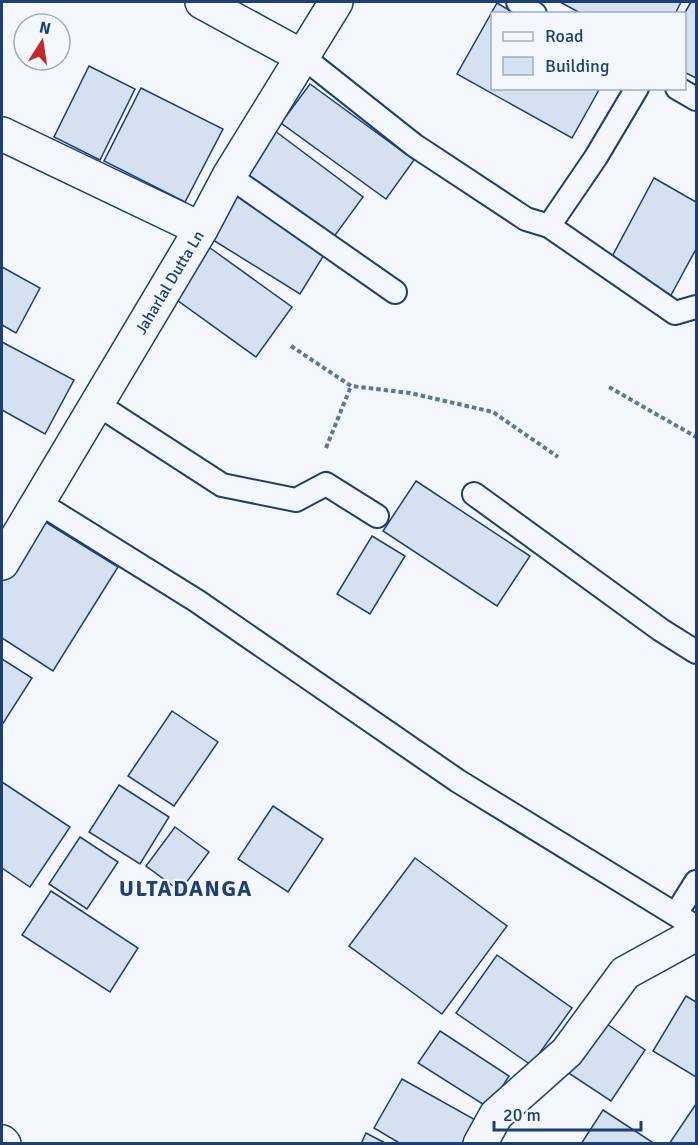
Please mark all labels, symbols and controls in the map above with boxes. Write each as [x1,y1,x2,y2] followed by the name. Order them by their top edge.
[12,12,72,72] north arrow
[491,12,686,90] legend
[37,17,52,39] text: N
[545,25,584,47] text: Road
[545,55,609,77] text: Building
[131,227,209,338] street label: Jaharlal Dutta Ln
[119,875,253,902] district label: ULTADANGA
[494,1094,641,1132] scale bar
[503,1104,541,1126] text: 20 m

